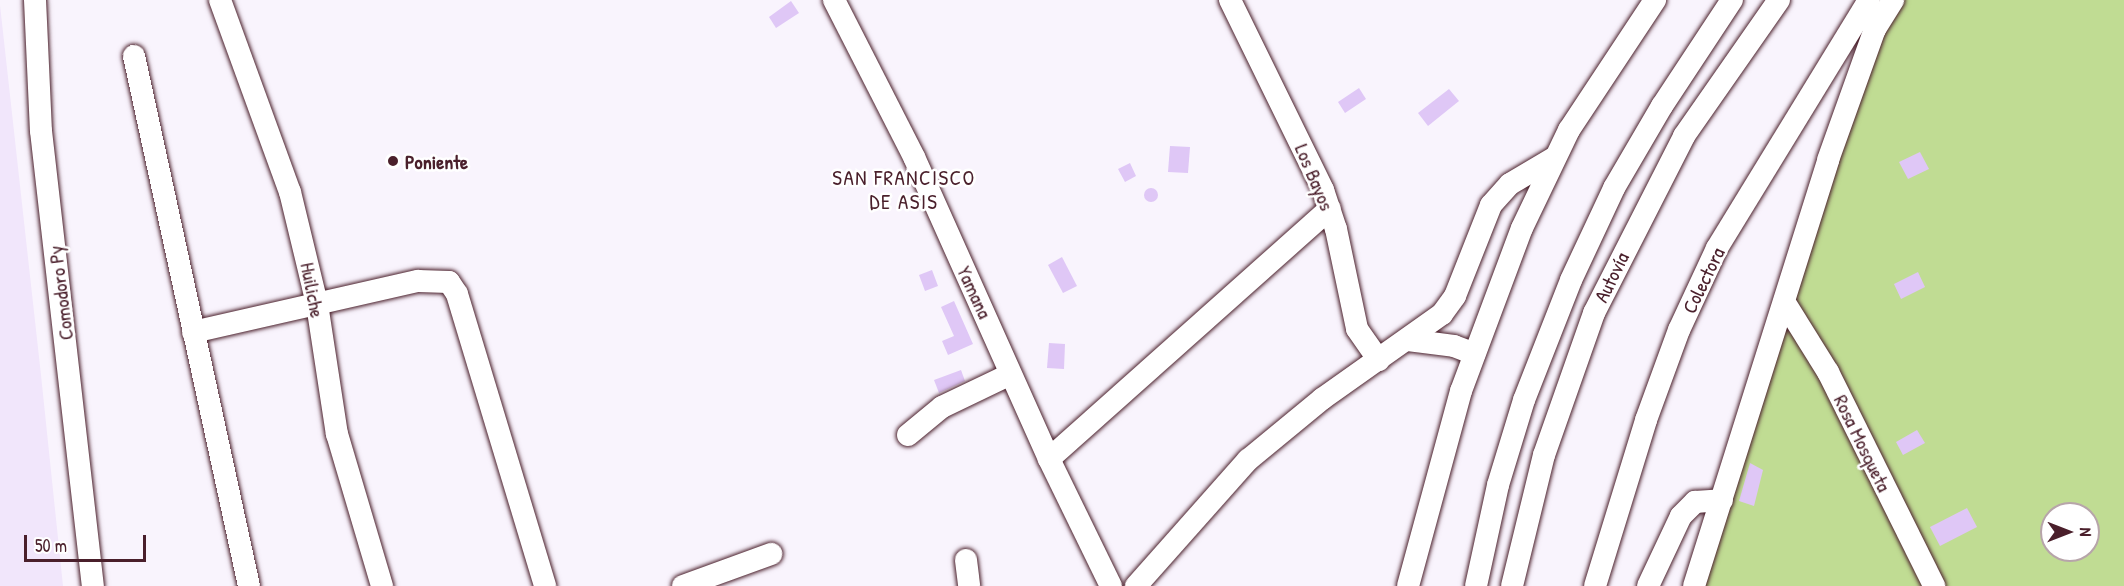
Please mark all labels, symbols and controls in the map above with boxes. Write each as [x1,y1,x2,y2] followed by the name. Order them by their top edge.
[1290,140,1340,214] street label: Los Bayos
[405,149,468,173] place label: Poniente
[386,154,400,168] marker: Poniente
[832,165,976,215] district label: SAN FRANCISCO DE ASIS
[1677,243,1729,317] street label: Colectora
[42,244,78,342] street label: Comodoro Py
[1589,248,1633,306] street label: Autovía
[296,260,330,320] street label: Huiliche
[953,262,997,322] street label: Yamana
[1829,391,1897,495] street label: Rosa Mosqueta
[2040,502,2100,562] north arrow
[27,523,148,561] scale bar
[2075,528,2097,536] text: N
[35,533,67,558] text: 50 m

